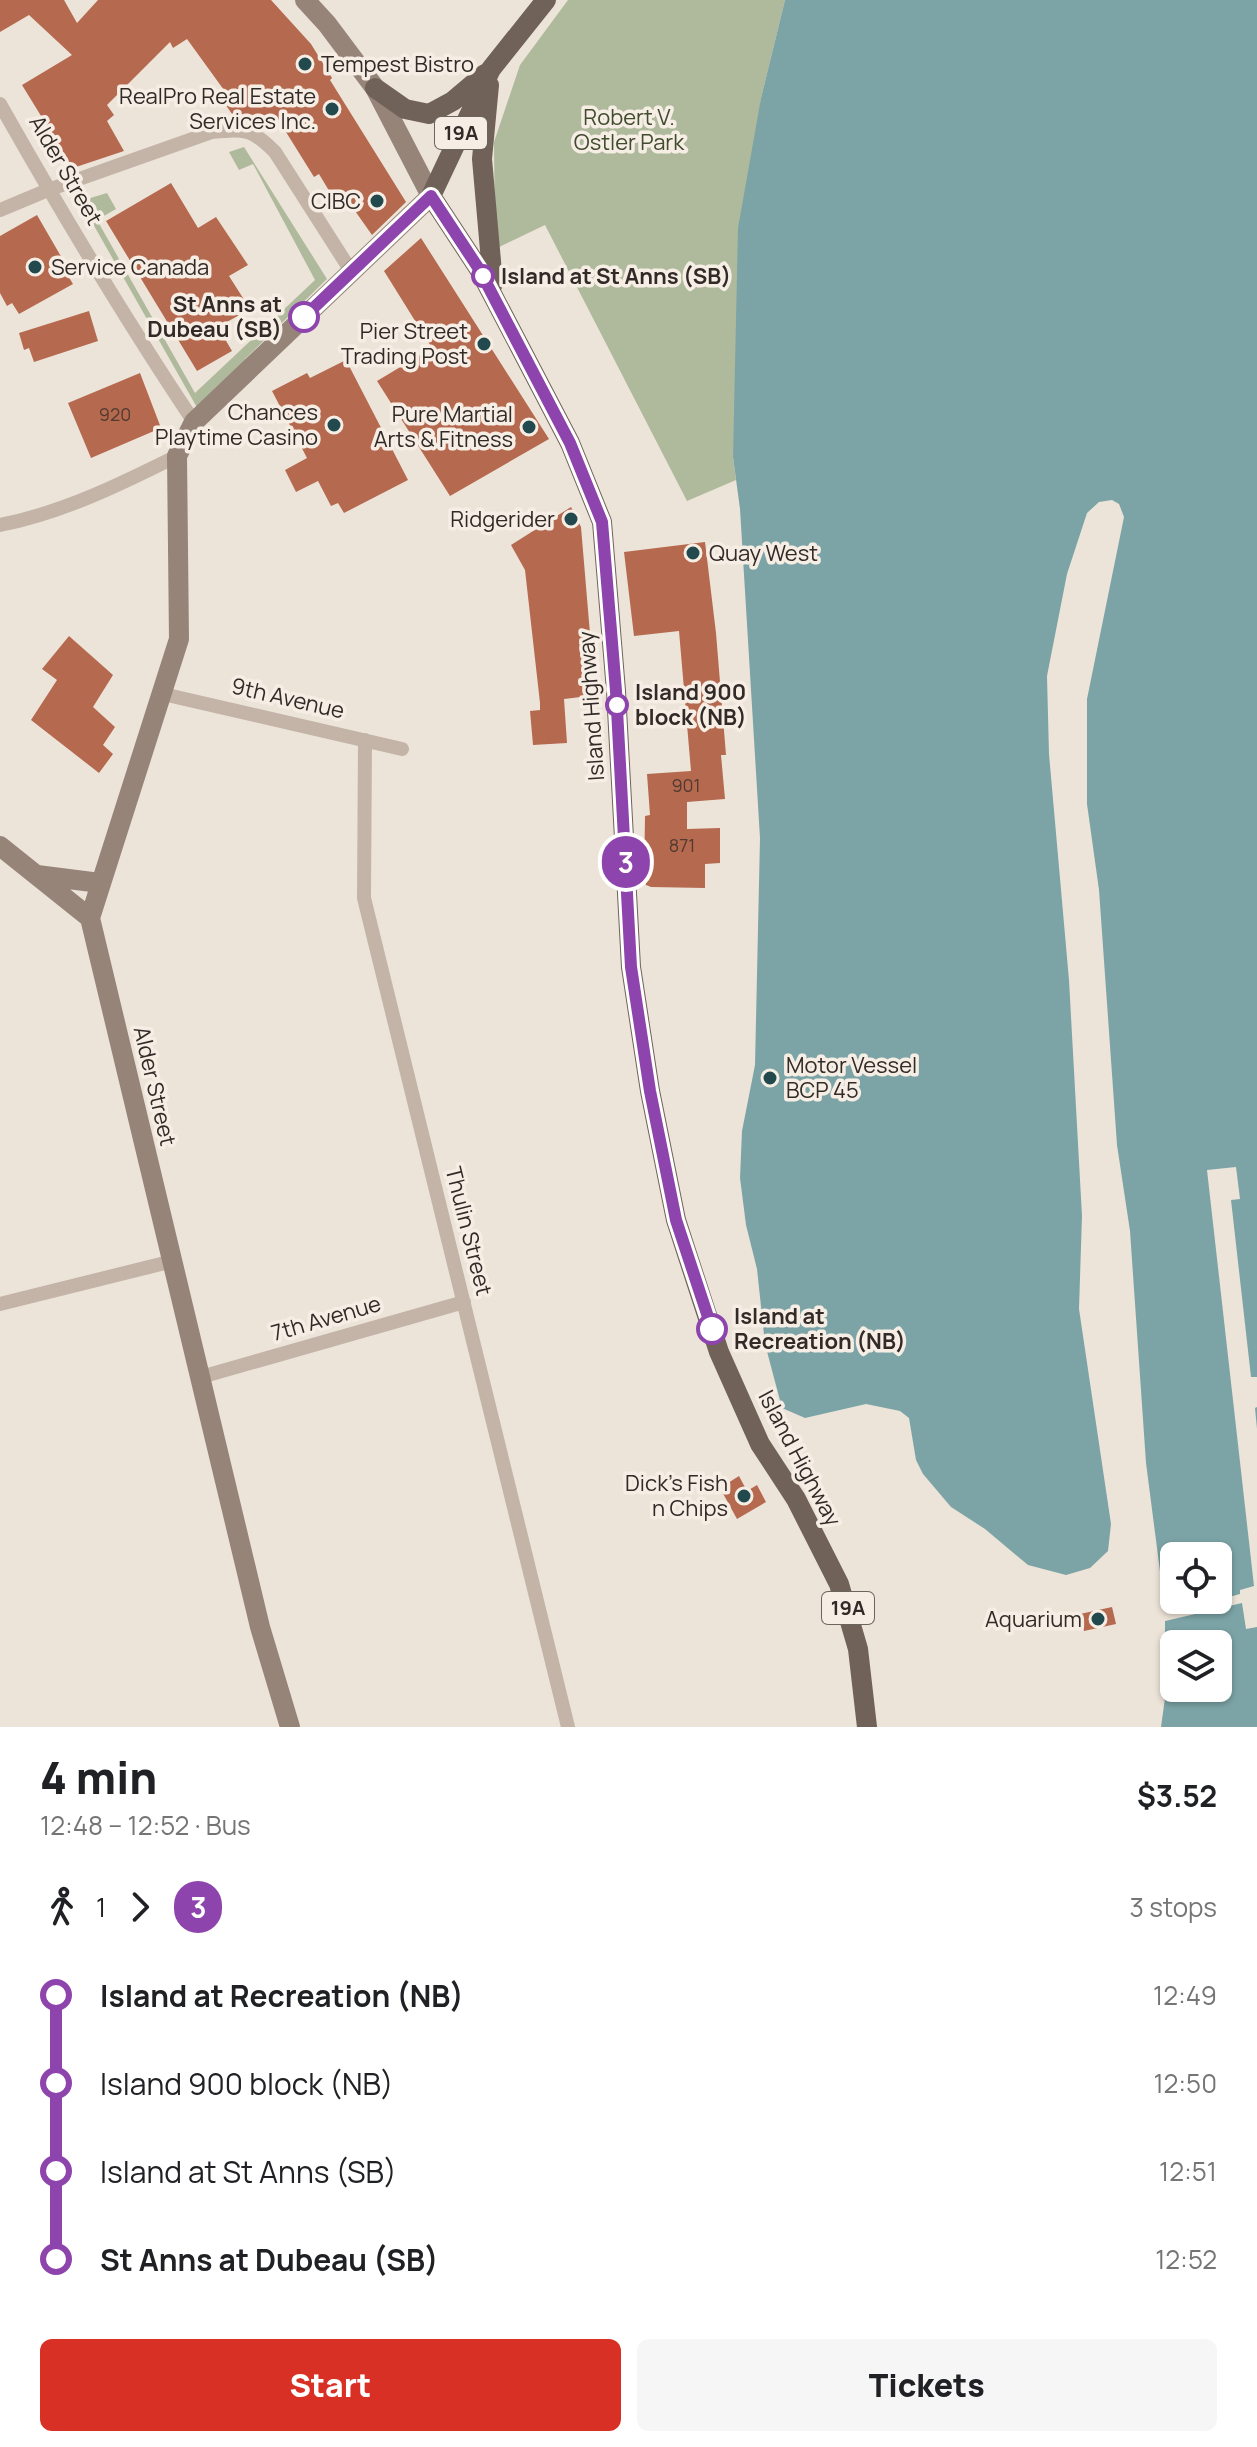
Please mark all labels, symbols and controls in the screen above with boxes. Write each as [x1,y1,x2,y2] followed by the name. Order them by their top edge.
[321,49,474,79] place label: Tempest Bistro
[296,55,314,73] marker: Tempest Bistro
[119,81,316,136] place label: RealPro Real Estate Services Inc.
[323,100,341,118] marker: RealPro Real Estate Services Inc.
[574,102,685,157] park label: Robert V. Ostler Park
[23,110,110,230] street label: Alder Street
[435,117,487,149] road number: 19A
[311,186,361,216] place label: CIBC
[368,192,386,210] marker: CIBC
[51,252,209,282] place label: Service Canada
[26,258,44,276] marker: Service Canada
[501,261,731,291] place label: Island at St Anns (SB)
[472,265,494,287] marker: Island at St Anns (SB)
[147,289,282,344] place label: St Anns at Dubeau (SB)
[289,302,319,332] marker: St Anns at Dubeau (SB)
[341,316,468,371] place label: Pier Street Trading Post
[475,335,493,353] marker: Pier Street Trading Post
[155,397,318,452] place label: Chances Playtime Casino
[374,399,513,454] place label: Pure Martial Arts & Fitness
[99,402,131,426] house number: 920
[325,416,343,434] marker: Chances Playtime Casino
[520,418,538,436] marker: Pure Martial Arts & Fitness
[450,504,555,534] place label: Ridgerider
[562,510,580,528] marker: Ridgerider
[709,538,818,568] place label: Quay West
[684,544,702,562] marker: Quay West
[571,630,611,782] street label: Island Highway
[228,670,348,726] street label: 9th Avenue
[635,677,747,732] place label: Island 900 block (NB)
[606,694,628,716] marker: Island 900 block (NB)
[671,773,701,797] house number: 901
[669,833,695,857] house number: 871
[600,836,652,888] line badge: 3
[618,843,634,881] text: 3
[127,1023,183,1149] street label: Alder Street
[786,1050,917,1105] place label: Motor Vessel BCP 45
[761,1069,779,1087] marker: Motor Vessel BCP 45
[439,1164,500,1299] street label: Thulin Street
[268,1288,384,1348] street label: 7th Avenue
[734,1301,906,1356] place label: Island at Recreation (NB)
[697,1314,727,1344] marker: Island at Recreation (NB)
[752,1385,849,1532] street label: Island Highway
[625,1468,728,1523] place label: Dick's Fish n Chips
[735,1487,753,1505] marker: Dick's Fish n Chips
[1160,1542,1232,1702] map controls
[1160,1542,1232,1614] button: locate
[822,1592,874,1624] road number: 19A
[985,1604,1082,1634] place label: Aquarium
[1089,1610,1107,1628] marker: Aquarium
[1160,1630,1232,1702] button: layers
[40,1747,157,1807] text: 4 min
[1137,1775,1217,1816] text: $3.52
[40,1807,251,1843] text: 12:48 – 12:52 · Bus
[40,1885,84,1929] icon: walk
[118,1885,162,1929] icon: forward
[190,1888,206,1926] text: 3
[96,1889,106,1925] text: 1
[1130,1889,1217,1925] text: 3 stops
[100,1975,464,2016] text: Island at Recreation (NB)
[1153,1977,1217,2013] text: 12:49
[100,2063,394,2104] text: Island 900 block (NB)
[1153,2065,1217,2101] text: 12:50
[100,2151,397,2192] text: Island at St Anns (SB)
[1159,2153,1217,2189] text: 12:51
[100,2239,438,2280] text: St Anns at Dubeau (SB)
[1155,2241,1217,2277] text: 12:52
[40,2339,621,2431] button: Start
[637,2339,1217,2431] button: Tickets

